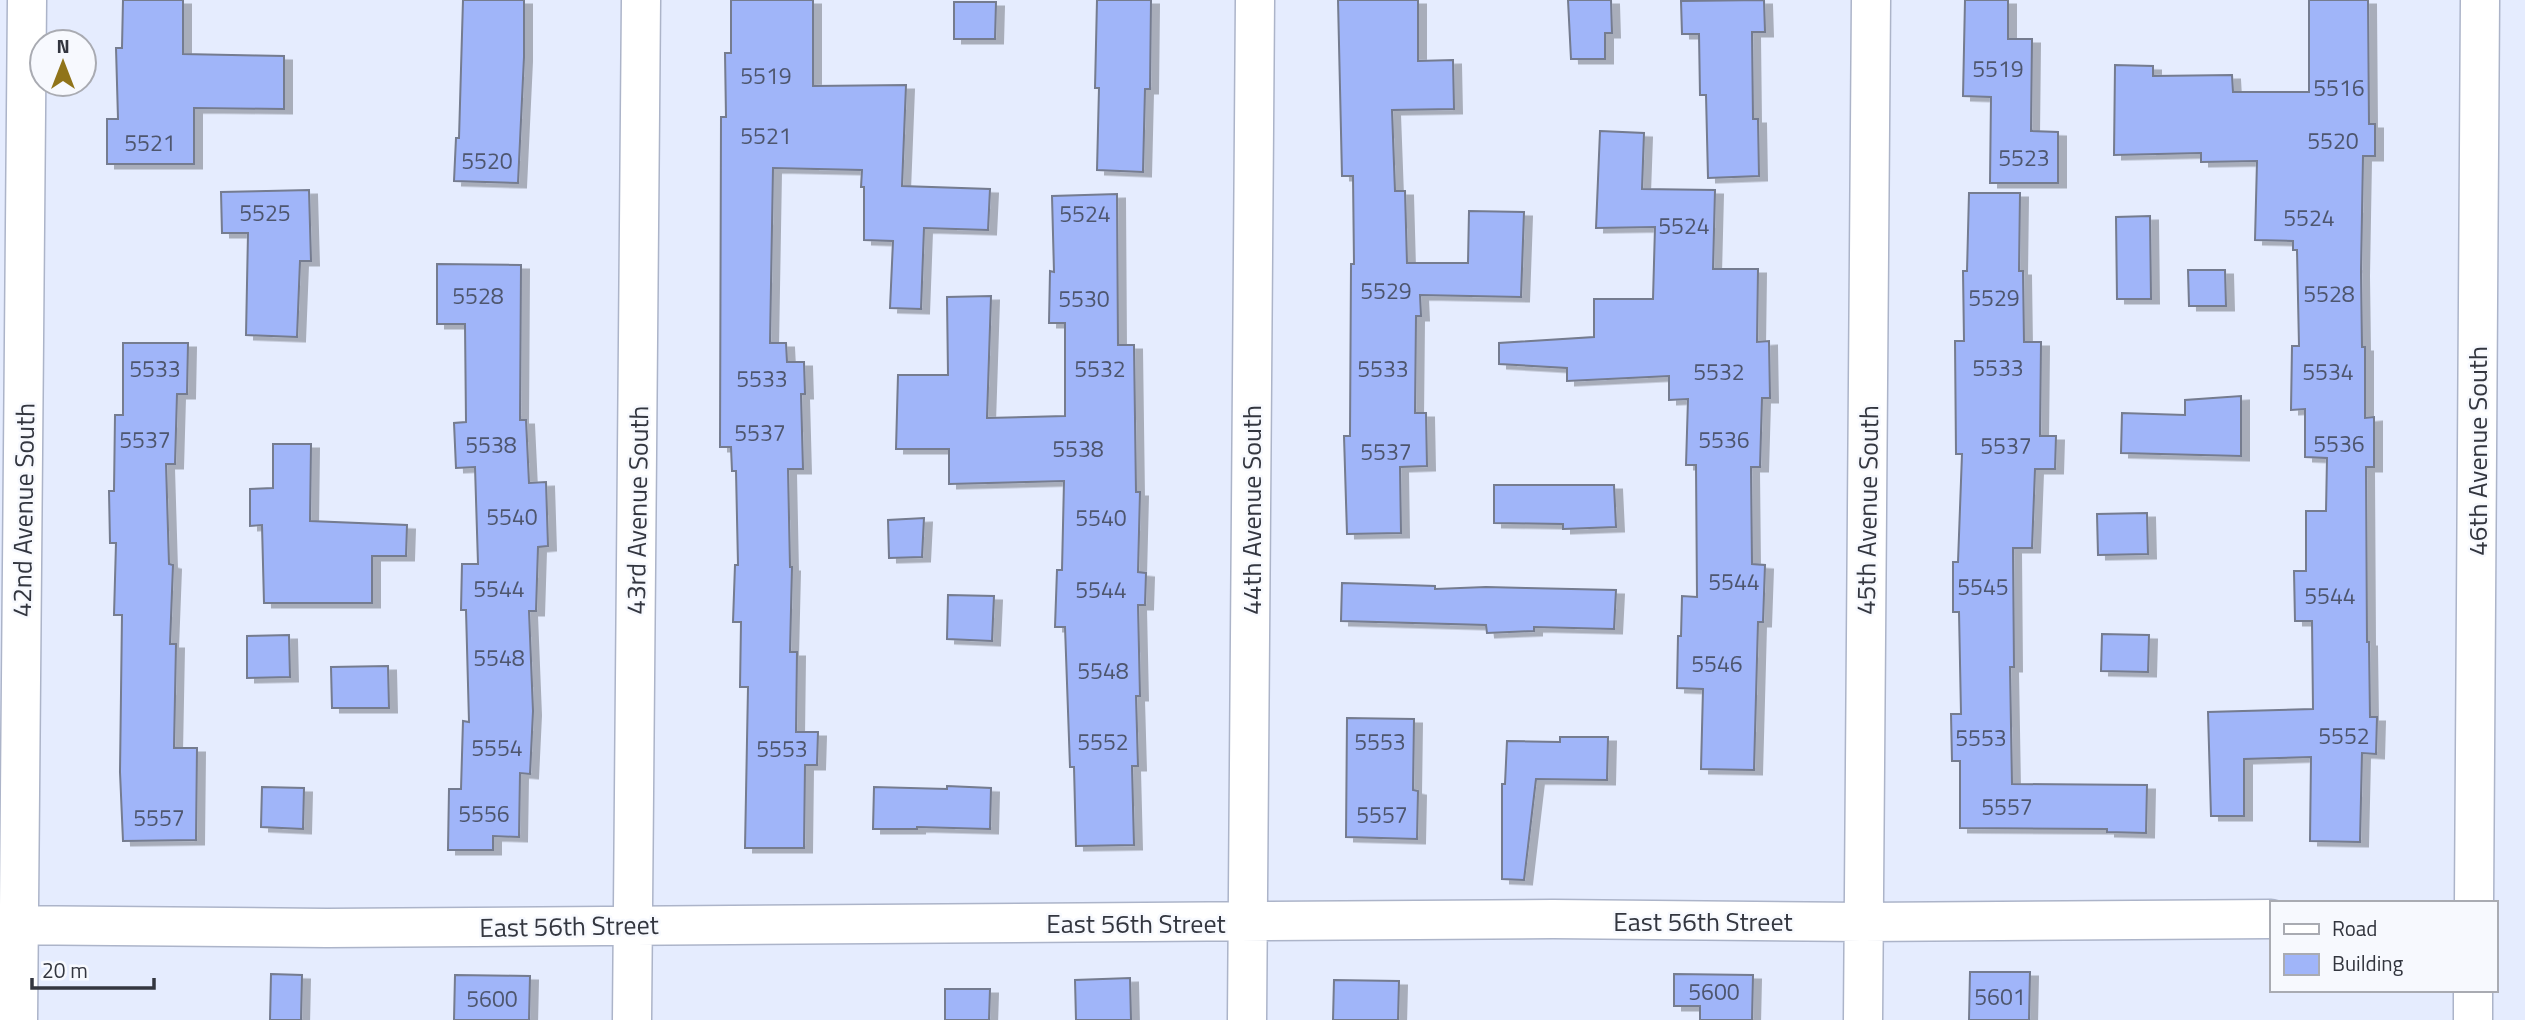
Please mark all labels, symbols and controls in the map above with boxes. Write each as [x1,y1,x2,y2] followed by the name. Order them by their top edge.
[28,28,98,98] north arrow
[56,31,70,60] text: N
[1972,51,2024,86] house number: 5519
[740,58,792,93] house number: 5519
[2313,70,2365,105] house number: 5516
[740,118,792,153] house number: 5521
[2307,123,2359,158] house number: 5520
[124,125,176,160] house number: 5521
[1998,140,2050,175] house number: 5523
[461,143,513,178] house number: 5520
[239,195,291,230] house number: 5525
[1059,196,1111,231] house number: 5524
[2283,200,2335,235] house number: 5524
[1658,208,1710,243] house number: 5524
[1360,273,1412,308] house number: 5529
[2303,276,2355,311] house number: 5528
[452,278,504,313] house number: 5528
[1968,280,2020,315] house number: 5529
[1058,281,1110,316] house number: 5530
[2458,346,2497,556] street label: 46th Avenue South
[1972,350,2024,385] house number: 5533
[129,351,181,386] house number: 5533
[1074,351,1126,386] house number: 5532
[1357,351,1409,386] house number: 5533
[1693,354,1745,389] house number: 5532
[2302,354,2354,389] house number: 5534
[736,361,788,396] house number: 5533
[2,403,44,617] street label: 42nd Avenue South
[616,405,658,615] street label: 43rd Avenue South
[1232,405,1271,615] street label: 44th Avenue South
[1846,405,1888,615] street label: 45th Avenue South
[734,415,786,450] house number: 5537
[119,422,171,457] house number: 5537
[1698,422,1750,457] house number: 5536
[2313,426,2365,461] house number: 5536
[465,427,517,462] house number: 5538
[1980,428,2032,463] house number: 5537
[1052,431,1104,466] house number: 5538
[1360,434,1412,469] house number: 5537
[486,499,538,534] house number: 5540
[1075,500,1127,535] house number: 5540
[1708,564,1760,599] house number: 5544
[1957,569,2009,604] house number: 5545
[473,571,525,606] house number: 5544
[1075,572,1127,607] house number: 5544
[2304,578,2356,613] house number: 5544
[473,640,525,675] house number: 5548
[1691,646,1743,681] house number: 5546
[1077,653,1129,688] house number: 5548
[2318,718,2370,753] house number: 5552
[1955,720,2007,755] house number: 5553
[1077,724,1129,759] house number: 5552
[1354,724,1406,759] house number: 5553
[471,730,523,765] house number: 5554
[756,731,808,766] house number: 5553
[1981,789,2033,824] house number: 5557
[458,796,510,831] house number: 5556
[1356,797,1408,832] house number: 5557
[133,800,185,835] house number: 5557
[2270,901,2497,992] legend
[1613,902,1793,941] street label: East 56th Street
[1046,904,1226,943] street label: East 56th Street
[479,905,659,947] street label: East 56th Street
[2332,912,2377,944] text: Road
[32,946,154,990] scale bar
[2332,947,2404,979] text: Building
[42,954,88,986] text: 20 m
[1688,974,1740,1009] house number: 5600
[1974,979,2026,1014] house number: 5601
[466,981,518,1016] house number: 5600

